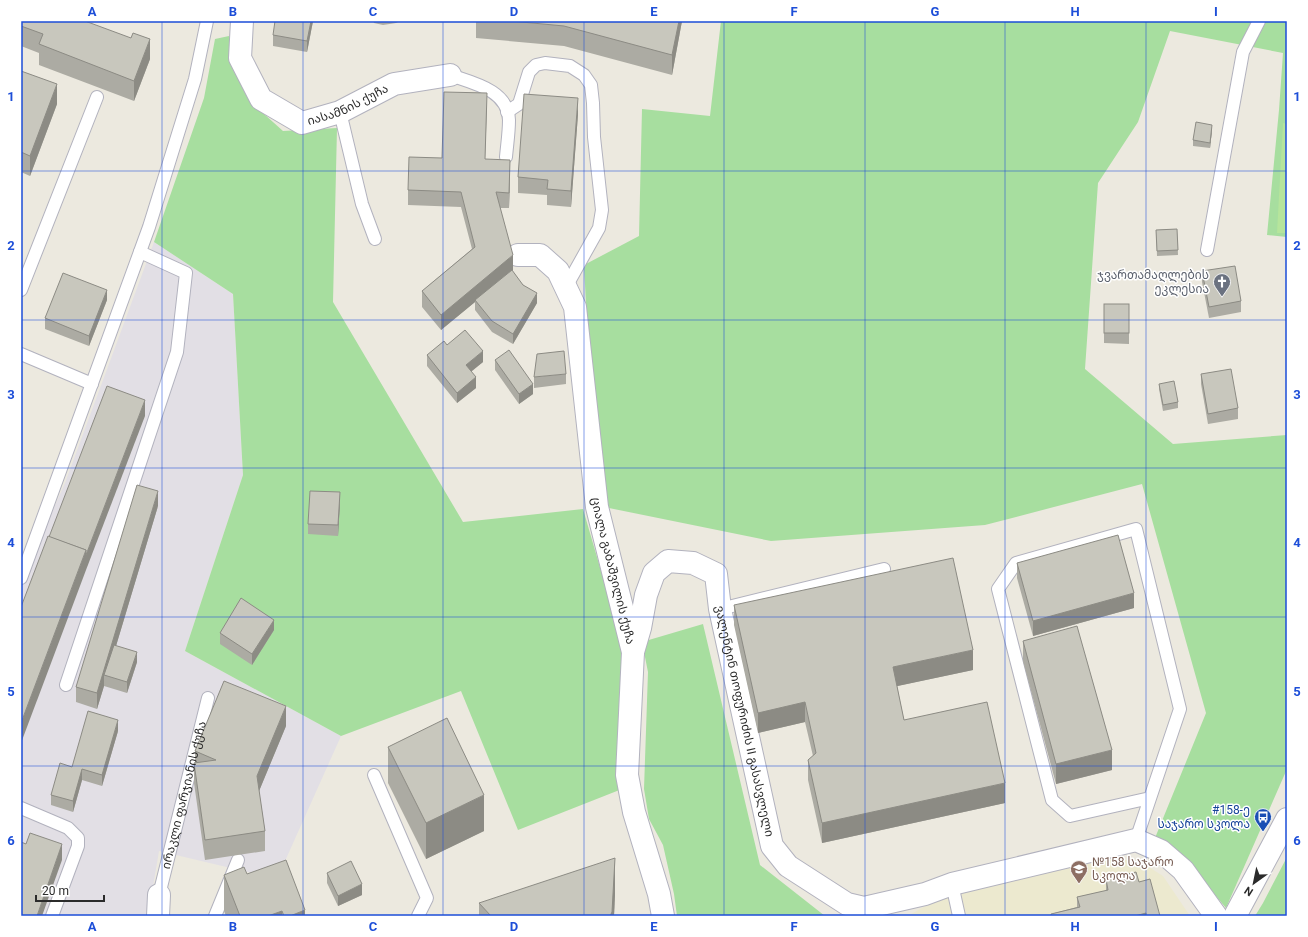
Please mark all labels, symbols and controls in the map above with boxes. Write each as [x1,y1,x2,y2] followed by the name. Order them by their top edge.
[88,4,97,19] text: A
[229,4,237,19] text: B
[369,4,378,19] text: C
[510,4,518,19] text: D
[650,4,658,19] text: E
[790,4,798,19] text: F
[931,4,940,19] text: G
[1070,4,1080,19] text: H
[1214,4,1218,19] text: I
[306,81,391,128] street label: იასამნის ქუჩა
[7,89,15,104] text: 1
[1293,89,1301,104] text: 1
[7,238,15,253] text: 2
[1293,238,1301,253] text: 2
[1097,268,1209,297] place label: ჯვართამაღლების ეკლესია
[1212,272,1232,297] church icon: ჯვართამაღლების ეკლესია
[7,387,15,402] text: 3
[1293,387,1301,402] text: 3
[589,497,638,646] street label: ციალა გაბაშვილის ქუჩა
[7,535,15,550] text: 4
[1293,535,1301,550] text: 4
[712,604,777,838] street label: ვალენტინ თოფურიძის II გასასვლელი
[7,684,15,699] text: 5
[1293,684,1301,699] text: 5
[159,720,209,870] street label: ირაკლი ფარჯიანის ქუჩა
[1158,803,1250,832] place label: #158-ე საჯარო სკოლა
[1253,807,1273,832] bus stop icon: #158-ე საჯარო სკოლა
[7,833,15,848] text: 6
[1293,833,1301,848] text: 6
[1092,855,1174,884] place label: №158 საჯარო სკოლა
[1069,859,1089,884] school or university icon: №158 საჯარო სკოლა
[1234,863,1274,903] north arrow
[36,877,104,903] scale bar
[1242,883,1256,899] text: N
[42,884,69,898] text: 20 m
[88,919,97,934] text: A
[229,919,237,934] text: B
[369,919,378,934] text: C
[510,919,518,934] text: D
[650,919,658,934] text: E
[790,919,798,934] text: F
[931,919,940,934] text: G
[1070,919,1080,934] text: H
[1214,919,1218,934] text: I

